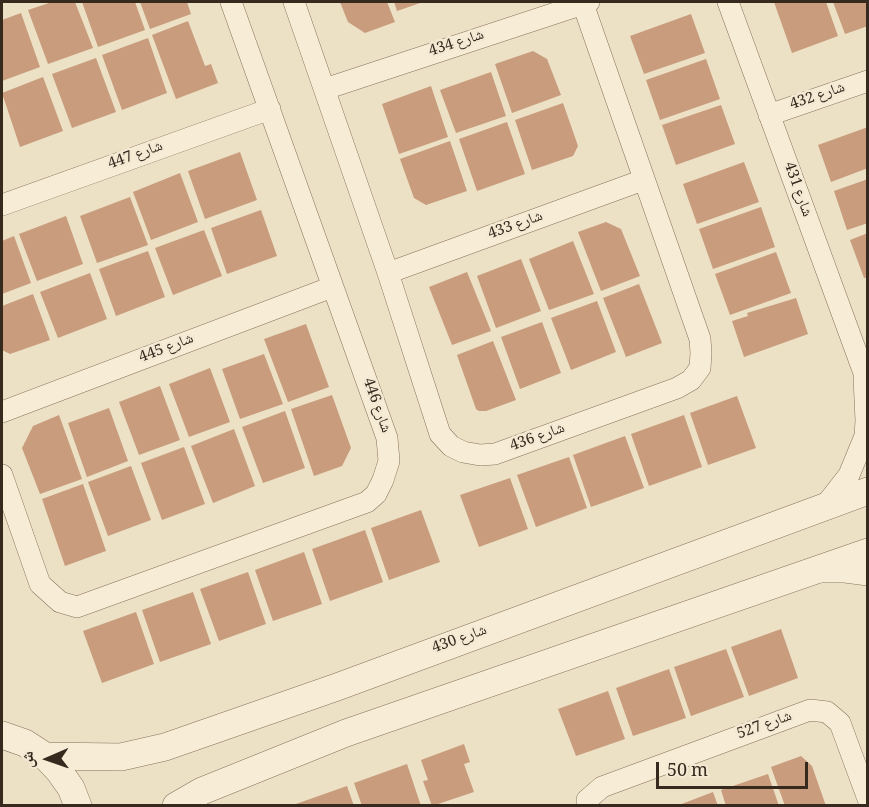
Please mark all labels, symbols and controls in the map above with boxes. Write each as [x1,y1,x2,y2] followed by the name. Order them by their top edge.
[427,28,487,62] street label: شارع 434
[788,80,848,116] street label: شارع 432
[106,139,166,175] street label: شارع 447
[778,160,814,220] street label: شارع 431
[486,209,546,245] street label: شارع 433
[137,331,197,369] street label: شارع 445
[357,376,393,436] street label: شارع 446
[508,421,568,457] street label: شارع 436
[430,623,490,659] street label: شارع 430
[735,709,795,745] street label: شارع 527
[18,729,78,789] north arrow
[659,750,810,788] scale bar
[16,751,43,769] text: ش
[667,757,708,787] text: 50 m

